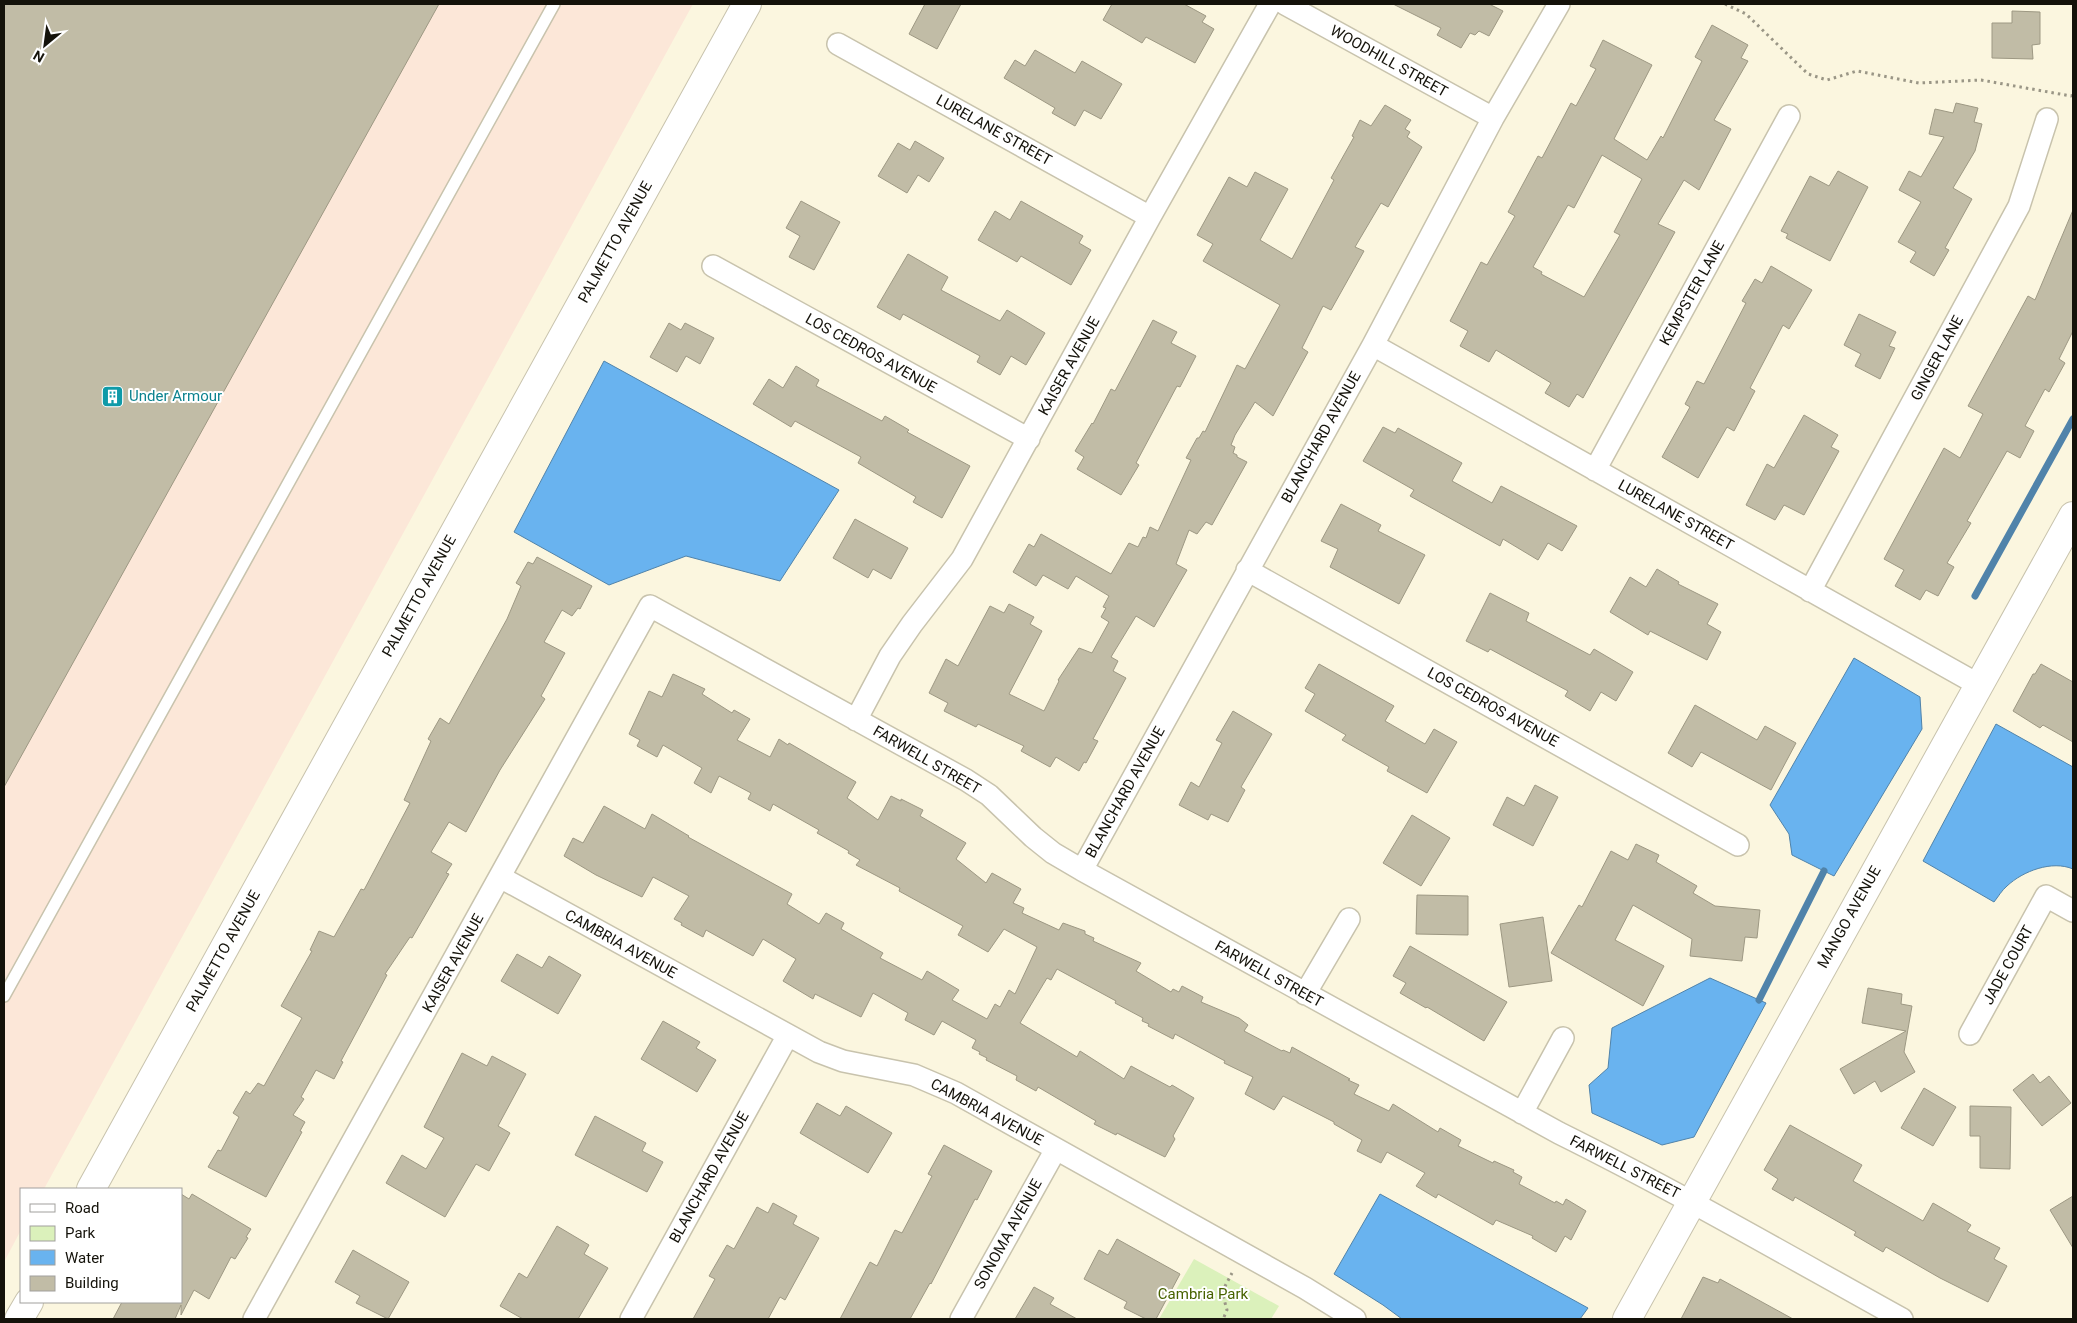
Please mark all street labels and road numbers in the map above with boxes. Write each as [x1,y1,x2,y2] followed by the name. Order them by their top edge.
[1327,21,1451,101] street label: WOODHILL STREET
[933,91,1055,169] street label: LURELANE STREET
[574,178,656,306] street label: PALMETTO AVENUE
[1656,237,1728,349] street label: KEMPSTER LANE
[802,309,940,397] street label: LOS CEDROS AVENUE
[1907,312,1967,404] street label: GINGER LANE
[1034,313,1104,418] street label: KAISER AVENUE
[1277,368,1365,506] street label: BLANCHARD AVENUE
[1615,476,1737,554] street label: LURELANE STREET
[378,532,460,660] street label: PALMETTO AVENUE
[1424,663,1562,751] street label: LOS CEDROS AVENUE
[870,722,984,798] street label: FARWELL STREET
[1081,723,1169,861] street label: BLANCHARD AVENUE
[1813,862,1885,971] street label: MANGO AVENUE
[182,887,264,1015] street label: PALMETTO AVENUE
[562,906,680,982] street label: CAMBRIA AVENUE
[418,910,488,1015] street label: KAISER AVENUE
[1979,922,2037,1008] street label: JADE COURT
[1212,937,1326,1011] street label: FARWELL STREET
[928,1075,1047,1150] street label: CAMBRIA AVENUE
[665,1108,753,1246] street label: BLANCHARD AVENUE
[1567,1132,1683,1203] street label: FARWELL STREET
[970,1175,1046,1292] street label: SONOMA AVENUE

